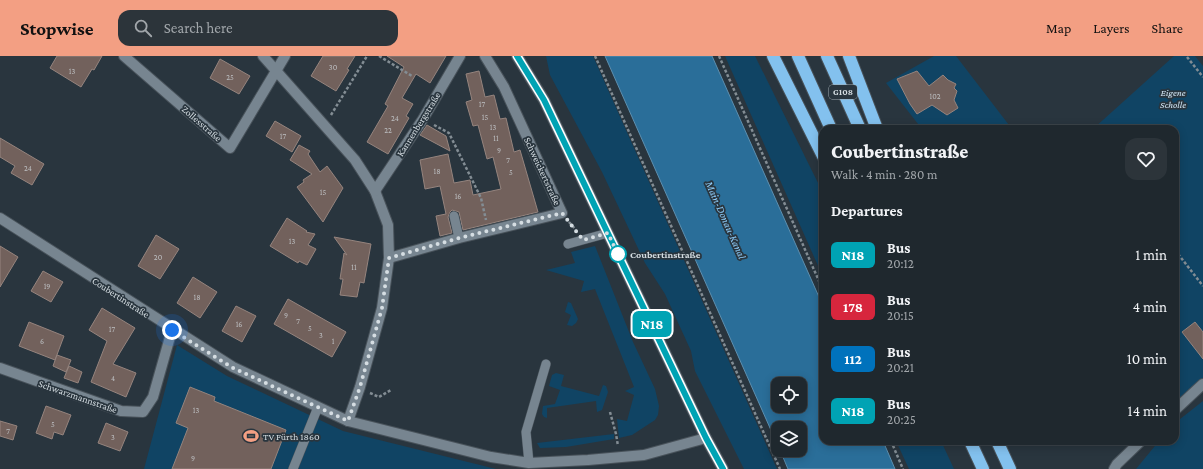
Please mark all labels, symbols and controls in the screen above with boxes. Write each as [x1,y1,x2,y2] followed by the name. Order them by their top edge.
[118,10,398,46] search box
[132,17,154,39] icon: search
[20,18,94,39] text: Stopwise
[164,20,233,36] text: Search here
[1046,20,1071,36] text: Map
[1093,20,1130,36] text: Layers
[1152,20,1183,36] text: Share
[329,63,338,72] house number: 30
[69,67,75,76] house number: 13
[226,73,234,82] house number: 25
[829,85,857,99] road number: G108
[1160,87,1186,110] park label: Eigene Scholle
[394,90,443,158] street label: Kannenbergstraße
[930,92,941,101] house number: 102
[479,100,485,109] house number: 17
[180,103,224,144] street label: Zollesstraße
[482,113,488,122] house number: 15
[391,114,399,123] house number: 24
[490,123,496,132] house number: 13
[384,126,392,135] house number: 22
[280,132,286,141] house number: 17
[493,134,499,143] house number: 11
[522,136,563,207] street label: Schweickertstraße
[1125,138,1167,180] button: heart
[831,141,968,162] text: Coubertinstraße
[497,146,501,155] house number: 9
[506,156,510,165] house number: 7
[24,164,32,173] house number: 24
[434,167,440,176] house number: 18
[831,167,937,182] text: Walk · 4 min · 280 m
[509,168,513,177] house number: 5
[703,178,749,261] water label: Main-Donau-Kanal
[320,188,326,197] house number: 15
[455,192,461,201] house number: 16
[831,203,903,219] text: Departures
[289,237,295,246] house number: 13
[887,240,910,256] text: Bus
[609,245,627,263] marker: Coubertinstraße
[842,247,864,263] text: N18
[1135,247,1167,263] text: 1 min
[630,249,701,260] place label: Coubertinstraße
[154,253,163,262] house number: 20
[887,256,914,271] text: 20:12
[351,263,357,272] house number: 11
[90,275,152,320] street label: Coubertinstraße
[44,282,50,291] house number: 19
[887,292,910,308] text: Bus
[194,293,200,302] house number: 18
[843,299,863,315] text: 178
[1132,299,1167,315] text: 4 min
[887,308,914,323] text: 20:15
[284,311,288,320] house number: 9
[629,311,675,337] line badge: N18
[641,316,663,332] text: N18
[296,317,300,326] house number: 7
[162,320,182,340] your location
[236,320,242,329] house number: 16
[308,324,312,333] house number: 5
[109,325,115,334] house number: 17
[319,331,323,340] house number: 3
[40,337,44,346] house number: 6
[332,337,335,346] house number: 1
[887,344,910,360] text: Bus
[844,351,862,367] text: 112
[1127,351,1167,367] text: 10 min
[887,360,914,375] text: 20:21
[111,374,115,383] house number: 4
[771,377,807,457] map controls
[771,377,807,413] button: locate
[37,378,119,415] street label: Schwarzmannstraße
[887,396,910,412] text: Bus
[842,403,864,419] text: N18
[1128,403,1167,419] text: 14 min
[193,406,199,415] house number: 13
[887,412,916,427] text: 20:25
[51,420,55,429] house number: 5
[771,421,807,457] button: layers
[6,427,10,436] house number: 7
[242,427,260,445] sports icon: TV Fürth 1860
[263,431,320,442] place label: TV Fürth 1860
[111,433,115,442] house number: 3
[191,454,195,463] house number: 9

